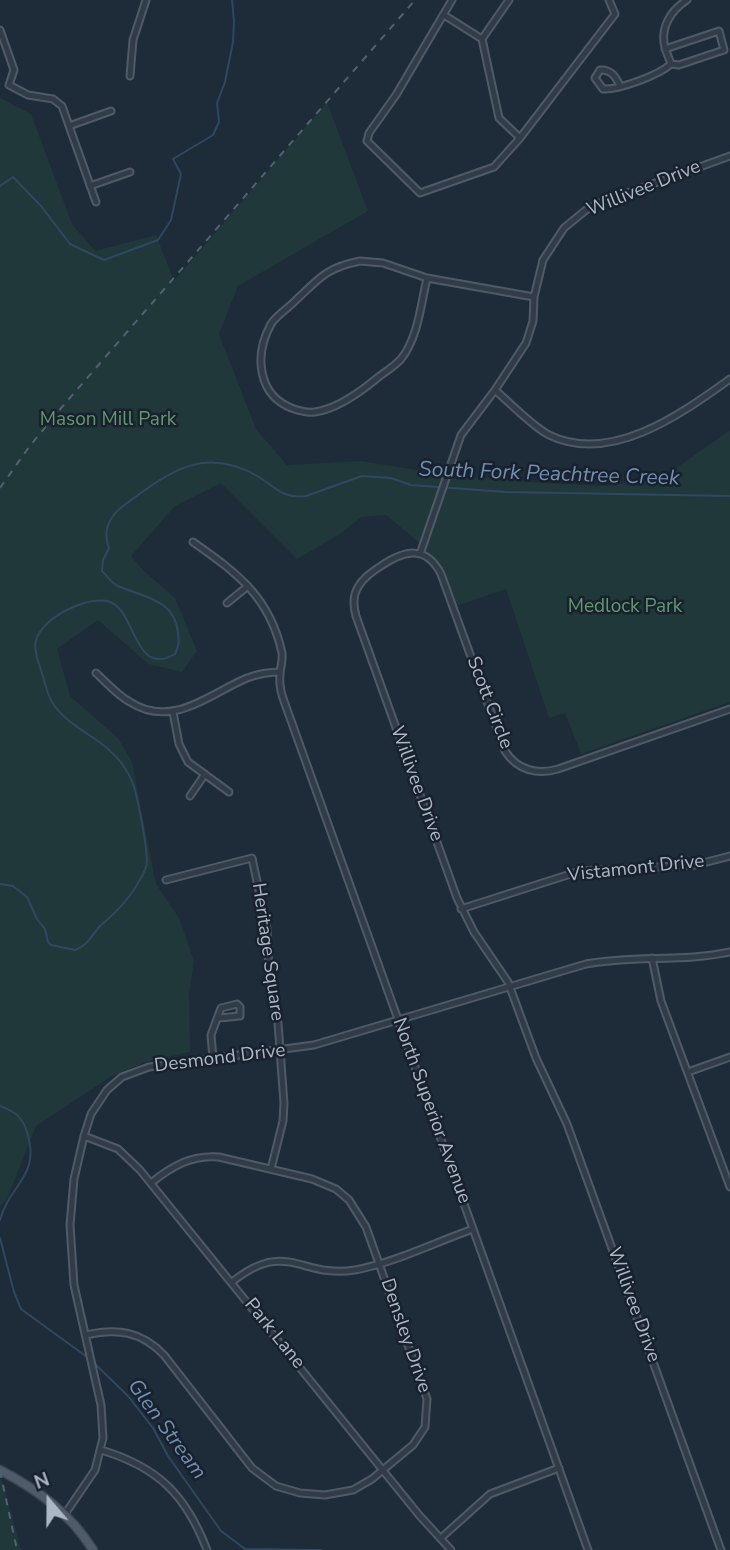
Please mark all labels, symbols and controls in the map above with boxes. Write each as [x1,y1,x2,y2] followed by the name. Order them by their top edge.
[584,156,704,222] street label: Willivee Drive
[40,409,176,431] park label: Mason Mill Park
[418,458,680,492] water label: South Fork Peachtree Creek
[568,596,682,618] park label: Medlock Park
[461,654,517,752] street label: Scott Circle
[385,723,447,845] street label: Willivee Drive
[566,850,706,888] street label: Vistamont Drive
[246,882,288,1022] street label: Heritage Square
[387,1015,475,1207] street label: North Superior Avenue
[153,1040,287,1078] street label: Desmond Drive
[602,1244,664,1366] street label: Willivee Drive
[375,1276,435,1396] street label: Densley Drive
[239,1294,309,1374] street label: Park Lane
[121,1375,211,1485] water label: Glen Stream
[14,1466,84,1536] north arrow
[31,1467,53,1496] text: N

